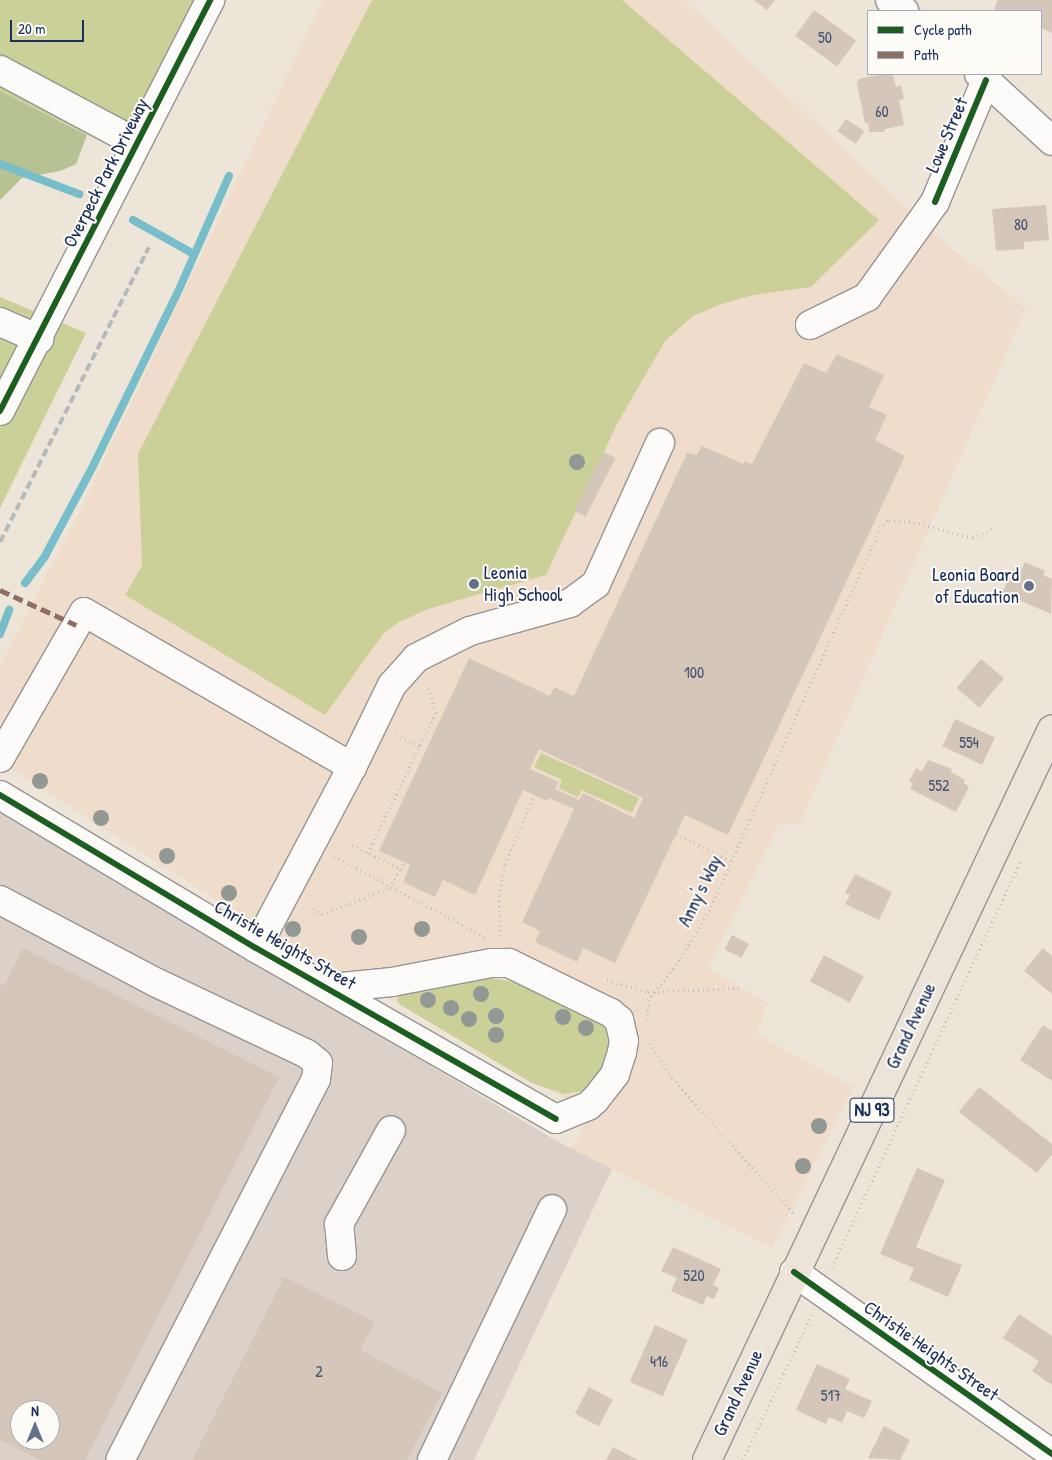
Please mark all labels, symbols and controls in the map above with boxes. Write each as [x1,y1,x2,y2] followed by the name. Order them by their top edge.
[12,10,86,42] scale bar
[867,10,1042,75] legend
[18,18,45,39] text: 20 m
[914,19,972,40] text: Cycle path
[818,27,832,47] house number: 50
[914,44,939,65] text: Path
[921,94,973,176] street label: Lowe Street
[58,95,154,251] street label: Overpeck Park Driveway
[875,101,889,121] house number: 60
[1014,214,1028,234] house number: 80
[484,562,562,606] place label: Leonia High School
[933,564,1019,608] place label: Leonia Board of Education
[468,578,480,590] marker: Leonia High School
[1023,580,1035,592] marker: Leonia Board of Education
[684,662,704,682] house number: 100
[959,732,979,752] house number: 554
[928,775,950,795] house number: 552
[673,852,727,930] street label: Anny's Way
[210,895,360,995] street label: Christie Heights Street
[881,979,941,1073] street label: Grand Avenue
[848,1094,896,1126] road number: NJ 93
[683,1265,705,1285] house number: 520
[859,1296,1003,1406] street label: Christie Heights Street
[708,1346,768,1440] street label: Grand Avenue
[650,1351,668,1371] house number: 416
[315,1361,323,1381] house number: 2
[821,1385,841,1405] house number: 517
[10,1400,60,1450] north arrow
[31,1401,39,1420] text: N

